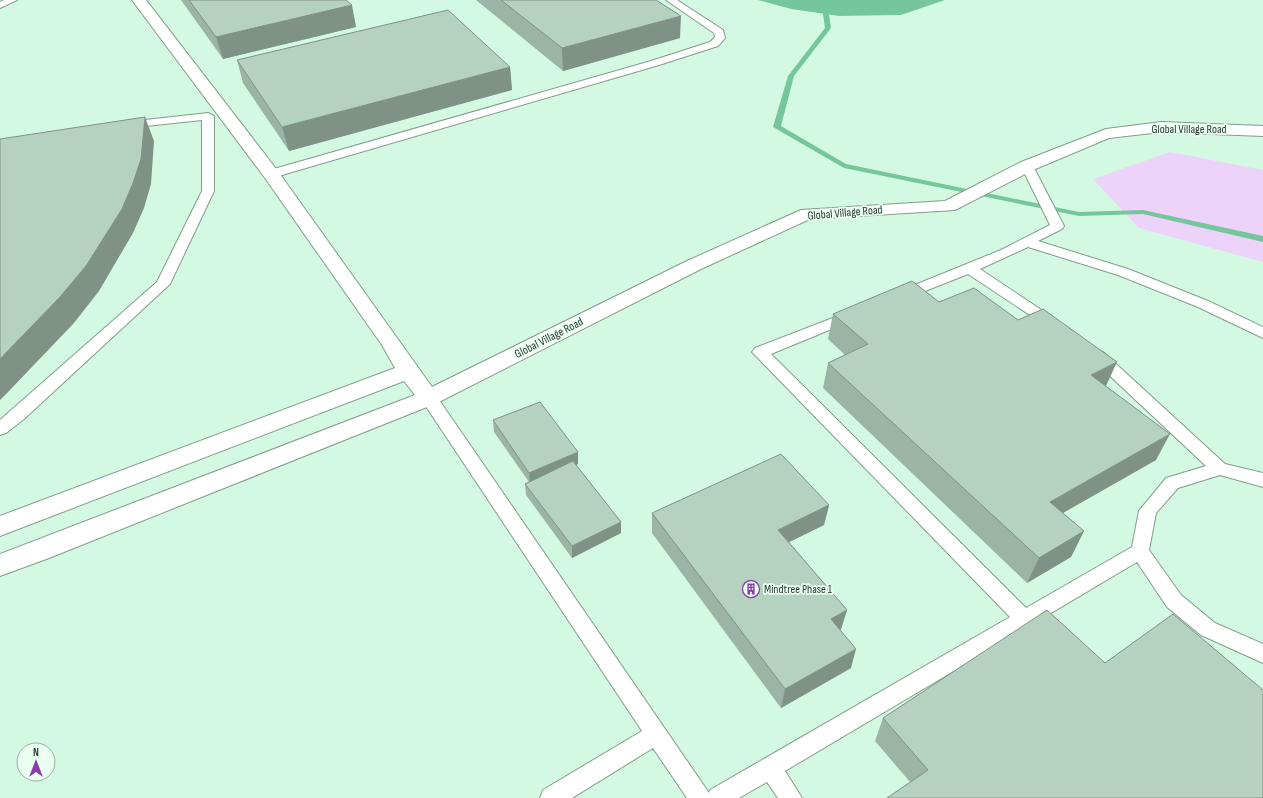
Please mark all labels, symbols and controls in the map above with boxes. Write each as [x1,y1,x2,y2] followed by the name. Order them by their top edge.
[1151,122,1227,137] street label: Global Village Road
[807,202,883,224] street label: Global Village Road
[512,314,586,362] street label: Global Village Road
[741,579,761,599] building icon: Mindtree Phase 1
[764,582,833,597] place label: Mindtree Phase 1
[16,742,56,782] north arrow
[33,746,39,759] text: N

